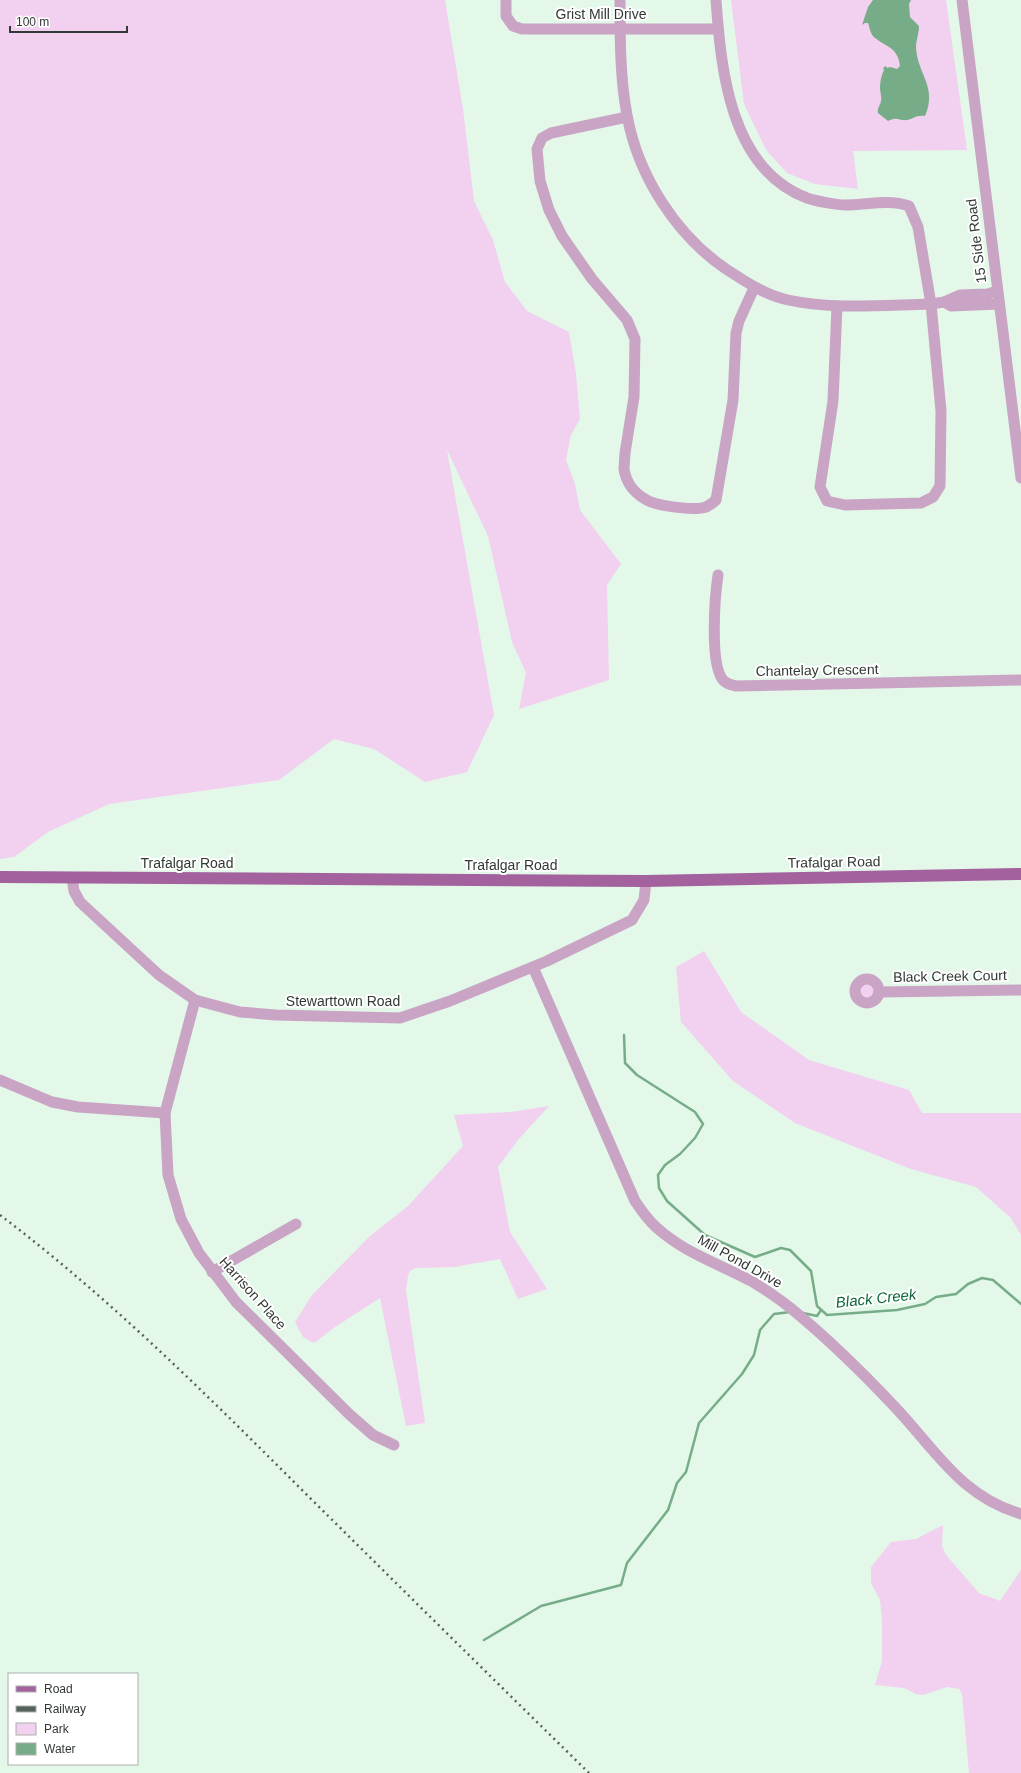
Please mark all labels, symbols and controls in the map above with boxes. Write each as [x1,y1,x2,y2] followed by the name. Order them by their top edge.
[556,6,647,22] street label: Grist Mill Drive
[10,8,127,34] scale bar
[16,15,49,29] text: 100 m
[963,198,989,284] street label: 15 Side Road
[755,661,879,679] street label: Chantelay Crescent
[787,853,881,871] street label: Trafalgar Road
[141,855,233,871] street label: Trafalgar Road
[465,857,557,873] street label: Trafalgar Road
[893,967,1007,985] street label: Black Creek Court
[286,993,400,1009] street label: Stewarttown Road
[695,1231,785,1291] street label: Mill Pond Drive
[216,1254,290,1333] street label: Harrison Place
[835,1285,919,1311] water label: Black Creek
[8,1673,138,1765] legend
[44,1682,73,1696] text: Road
[44,1702,86,1716] text: Railway
[44,1722,70,1736] text: Park
[44,1742,76,1756] text: Water

